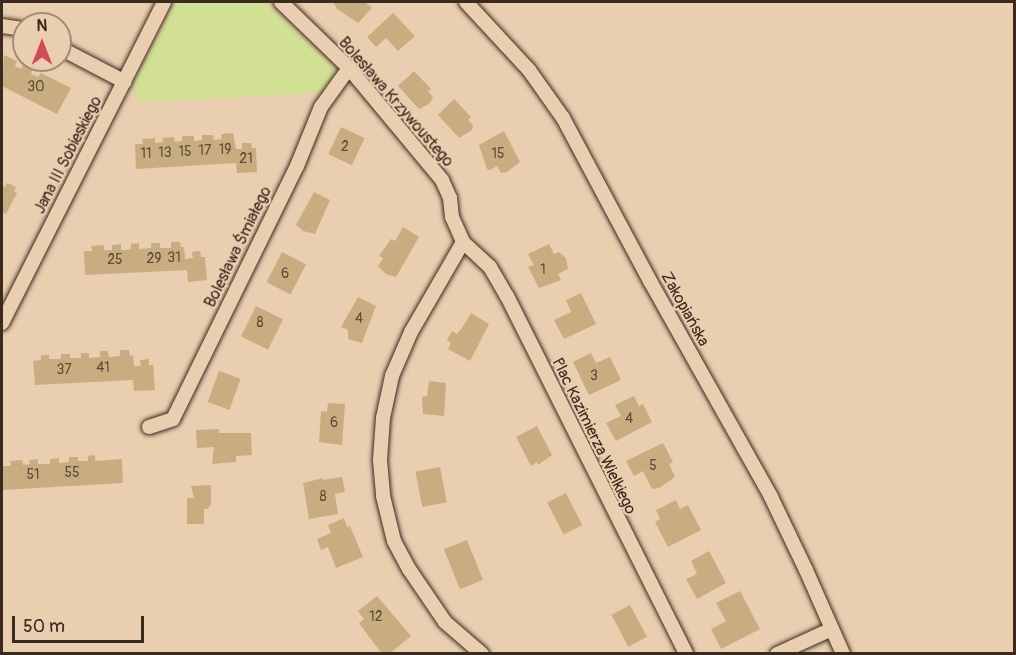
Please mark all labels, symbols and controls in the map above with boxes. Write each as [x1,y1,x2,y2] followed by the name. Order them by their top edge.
[12,12,72,72] north arrow
[37,16,47,36] text: N
[334,33,458,171] street label: Bolesława Krzywoustego
[27,79,45,95] house number: 30
[30,93,106,217] street label: Jana III Sobieskiego
[341,139,349,155] house number: 2
[219,142,231,158] house number: 19
[199,143,211,159] house number: 17
[178,144,192,160] house number: 15
[158,145,172,161] house number: 13
[141,146,151,162] house number: 11
[491,146,505,162] house number: 15
[239,151,253,167] house number: 21
[200,183,276,311] street label: Bolesława Śmiałego
[167,250,181,266] house number: 31
[146,251,162,267] house number: 29
[107,252,123,268] house number: 25
[540,262,546,278] house number: 1
[281,266,289,282] house number: 6
[657,268,713,350] street label: Zakopiańska
[355,311,363,327] house number: 4
[256,315,264,331] house number: 8
[548,355,640,517] street label: Plac Kazimierza Wielkiego
[96,360,110,376] house number: 41
[56,362,72,378] house number: 37
[590,368,598,384] house number: 3
[625,411,633,427] house number: 4
[330,415,338,431] house number: 6
[649,458,657,474] house number: 5
[64,465,80,481] house number: 55
[26,467,40,483] house number: 51
[319,489,327,505] house number: 8
[15,604,147,642] scale bar
[369,609,383,625] house number: 12
[23,615,65,638] text: 50 m

